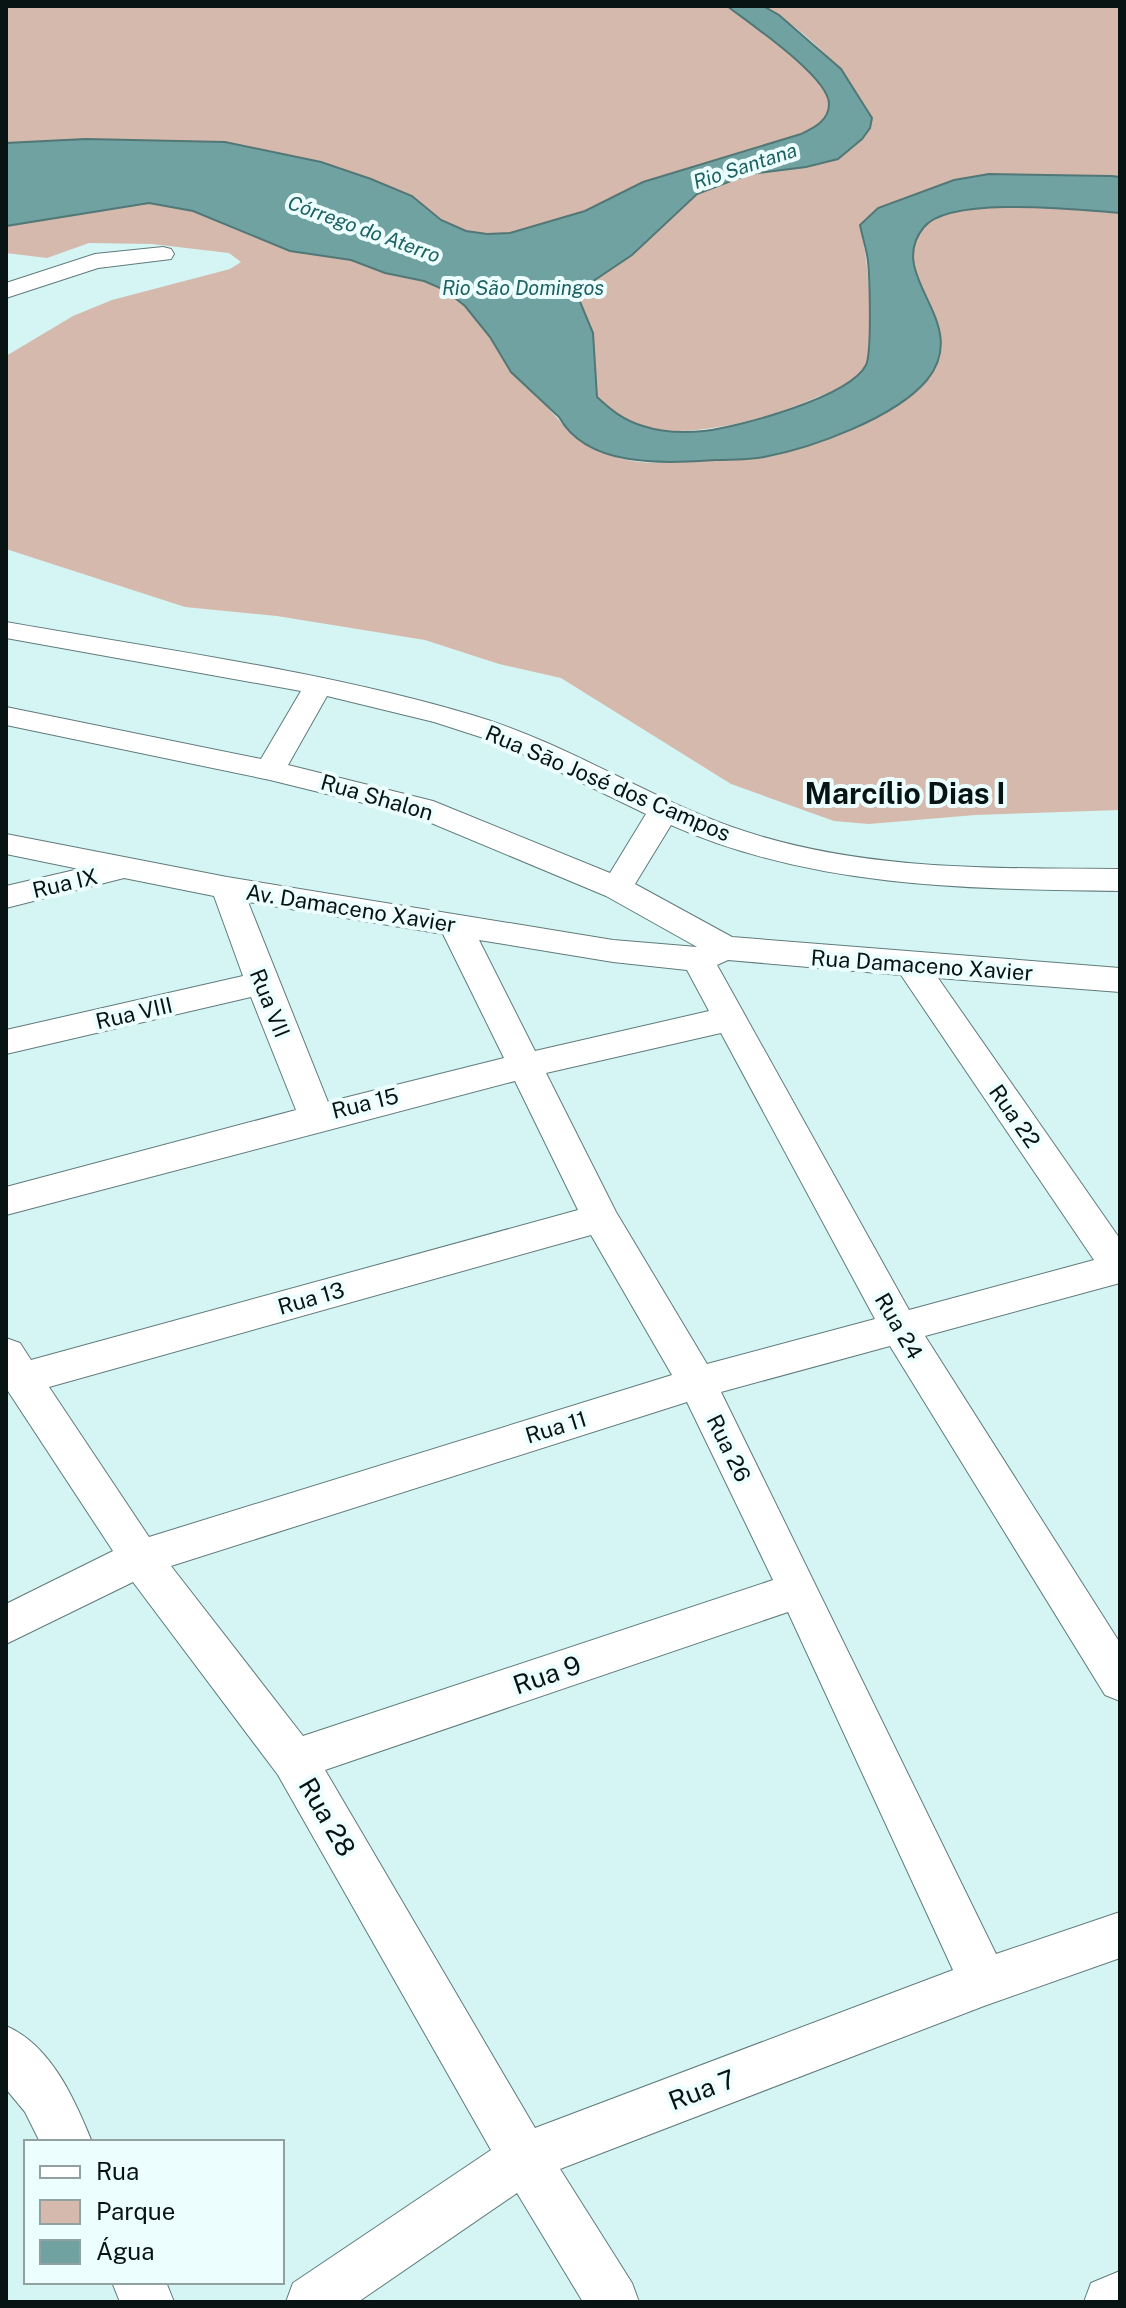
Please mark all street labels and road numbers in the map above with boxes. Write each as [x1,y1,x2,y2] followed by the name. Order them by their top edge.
[482,720,734,846] street label: Rua São José dos Campos
[318,769,436,825] street label: Rua Shalon
[30,863,100,903] street label: Rua IX
[244,879,458,937] street label: Av. Damaceno Xavier
[810,944,1034,986] street label: Rua Damaceno Xavier
[245,965,295,1041] street label: Rua VII
[93,992,175,1034] street label: Rua VIII
[984,1079,1046,1153] street label: Rua 22
[329,1082,401,1124] street label: Rua 15
[275,1276,347,1320] street label: Rua 13
[870,1288,928,1364] street label: Rua 24
[522,1405,590,1449] street label: Rua 11
[702,1410,756,1486] street label: Rua 26
[509,1649,585,1700] street label: Rua 9
[293,1772,362,1862] street label: Rua 28
[664,2063,739,2116] street label: Rua 7

